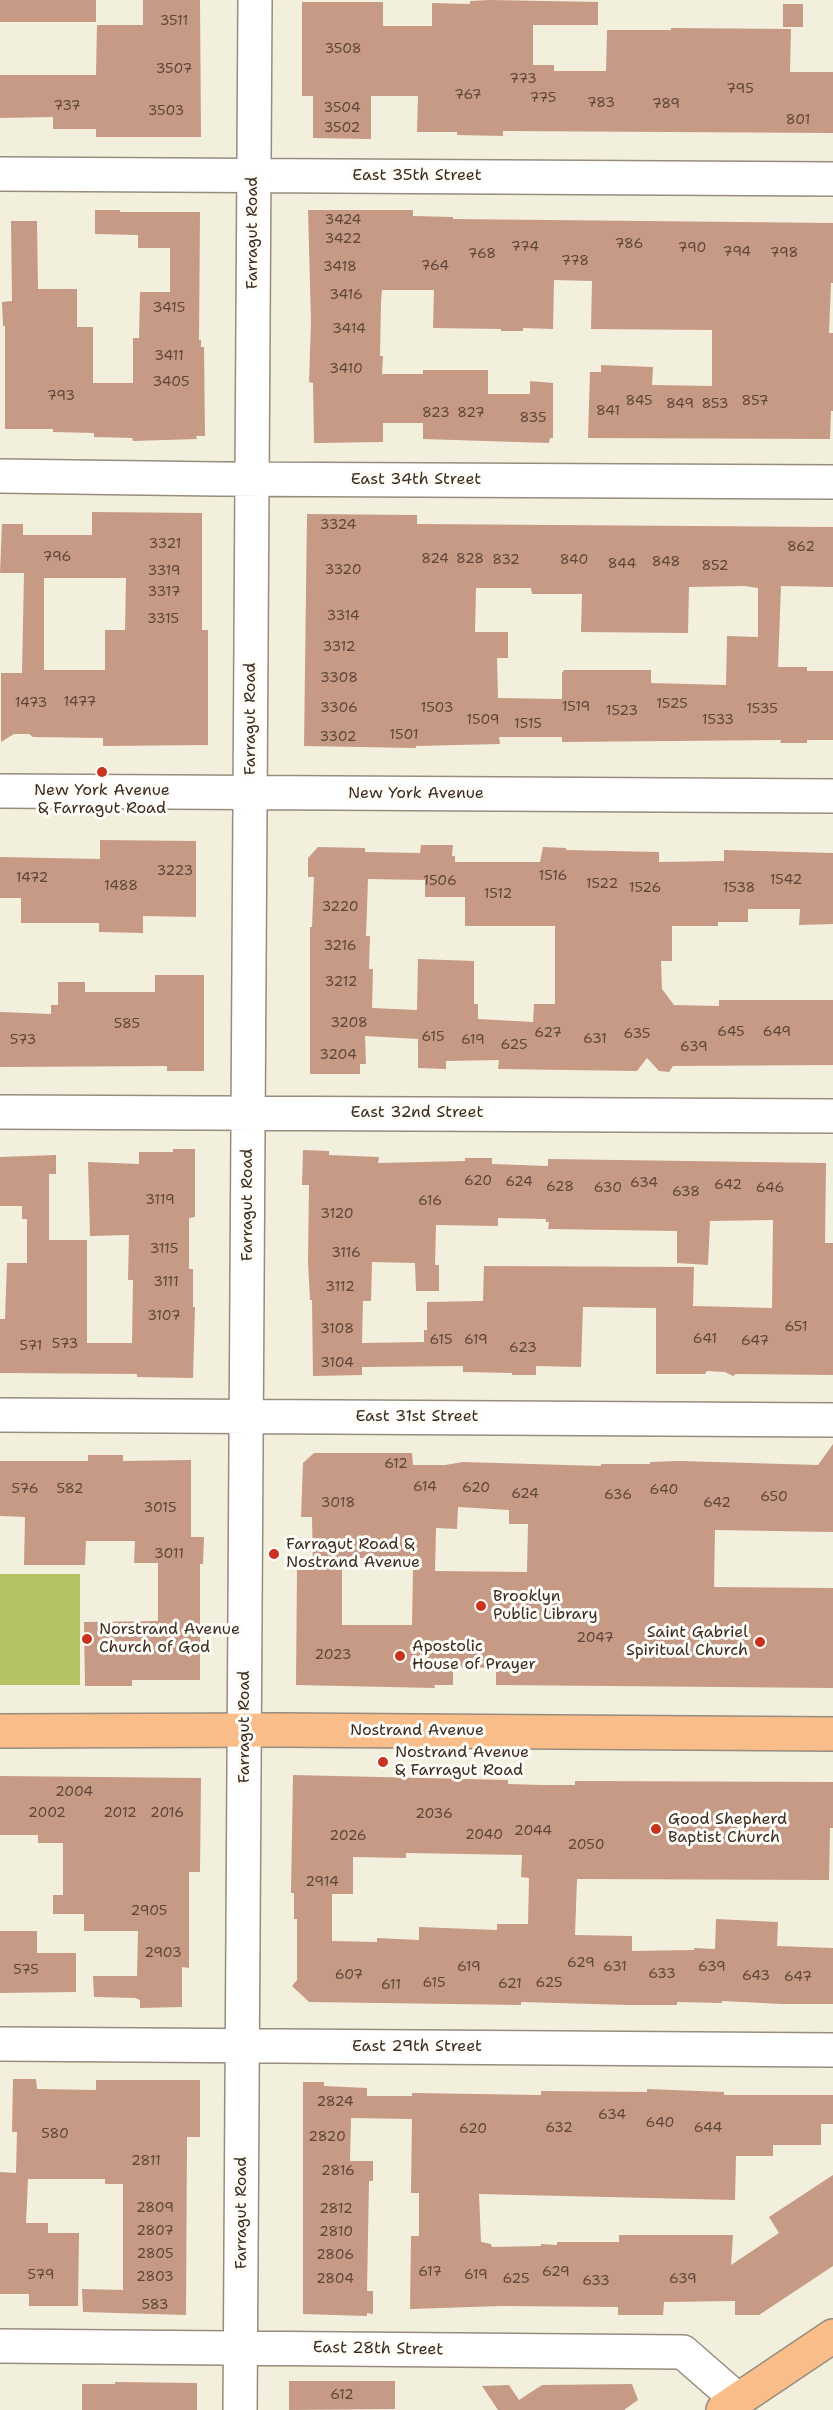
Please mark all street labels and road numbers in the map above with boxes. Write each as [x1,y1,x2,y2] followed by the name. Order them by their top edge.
[352,166,482,186] street label: East 35th Street
[243,177,263,289] street label: Farragut Road
[351,470,481,490] street label: East 34th Street
[241,663,261,775] street label: Farragut Road
[348,784,484,804] street label: New York Avenue
[351,1103,483,1123] street label: East 32nd Street
[238,1149,258,1261] street label: Farragut Road
[355,1407,479,1427] street label: East 31st Street
[235,1671,255,1783] street label: Farragut Road
[350,1721,484,1741] street label: Nostrand Avenue
[352,2037,482,2057] street label: East 29th Street
[232,2157,252,2269] street label: Farragut Road
[313,2338,443,2360] street label: East 28th Street

